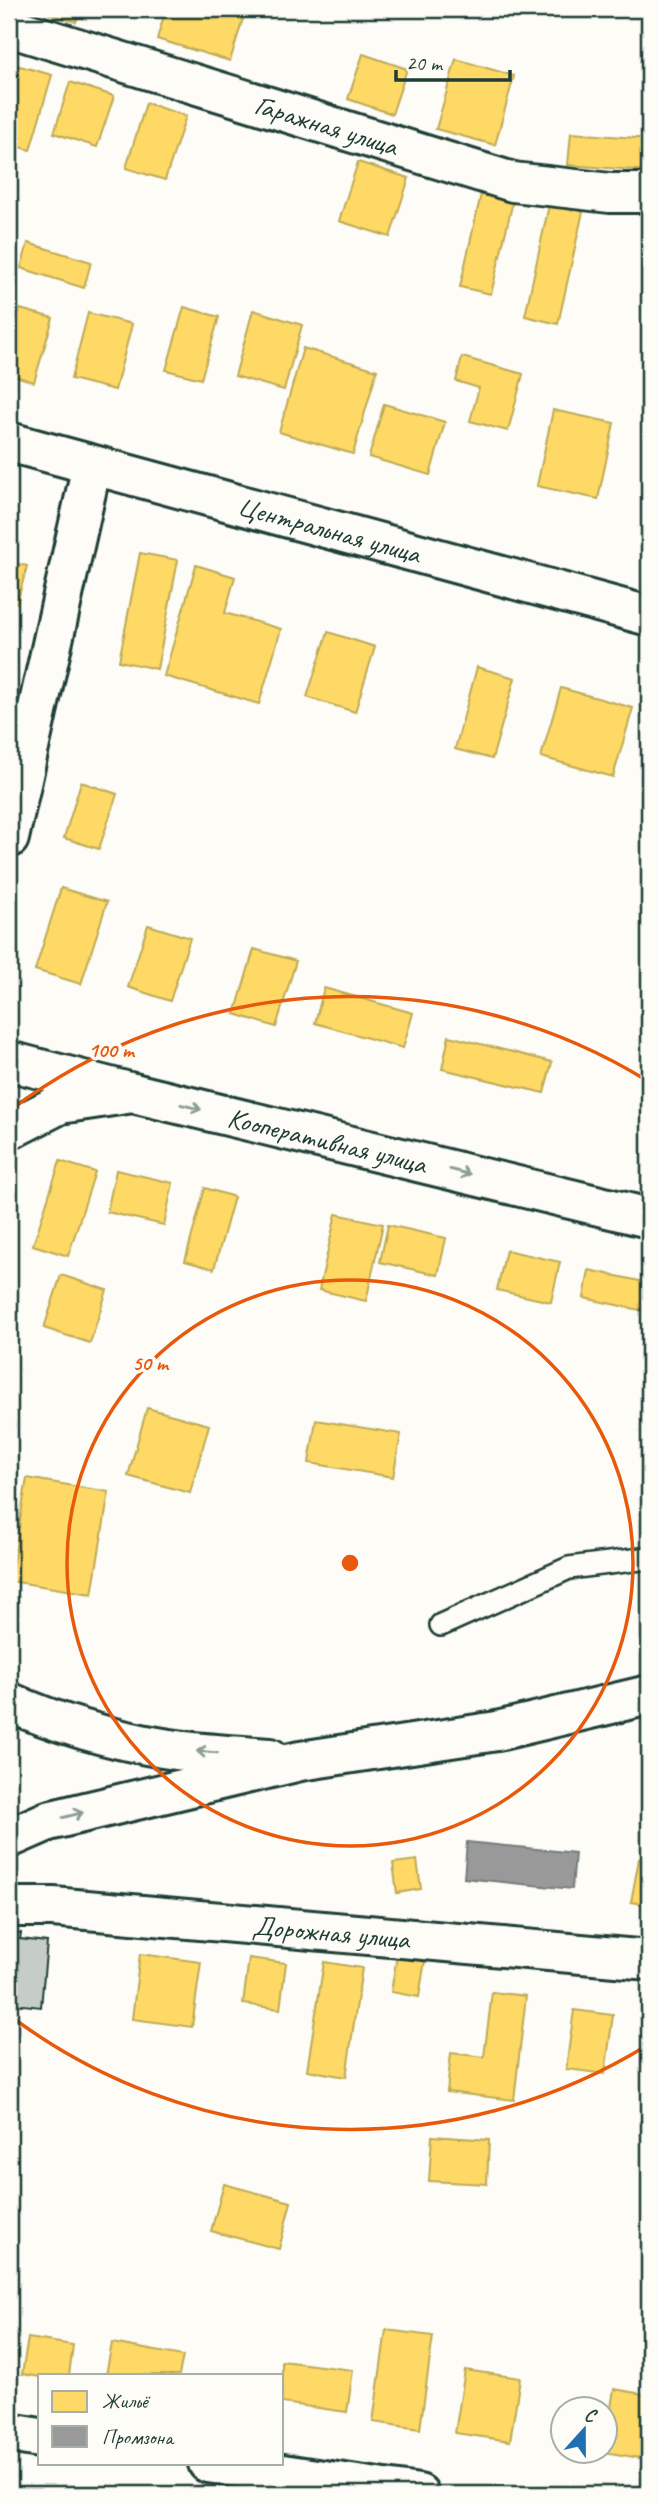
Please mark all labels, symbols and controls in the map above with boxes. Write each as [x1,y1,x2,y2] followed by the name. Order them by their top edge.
[396,38,509,82] scale bar
[406,50,444,76] text: 20 m
[251,87,404,164] street label: Гаражная улица
[234,488,426,572] street label: Центральная улица
[88,1037,136,1063] text: 100 m
[224,1100,432,1182] street label: Кооперативная улица
[179,1101,202,1114] one-way arrow
[448,1166,471,1179] one-way arrow
[132,1350,170,1376] text: 50 m
[338,1551,362,1575] centre of rings
[197,1745,219,1758] one-way arrow
[61,1808,84,1822] one-way arrow
[251,1908,413,1957] street label: Дорожная улица
[38,2374,284,2464] legend
[102,2388,151,2414] text: Жильё
[550,2394,620,2464] north arrow
[581,2402,601,2429] text: С
[102,2424,175,2450] text: Промзона

